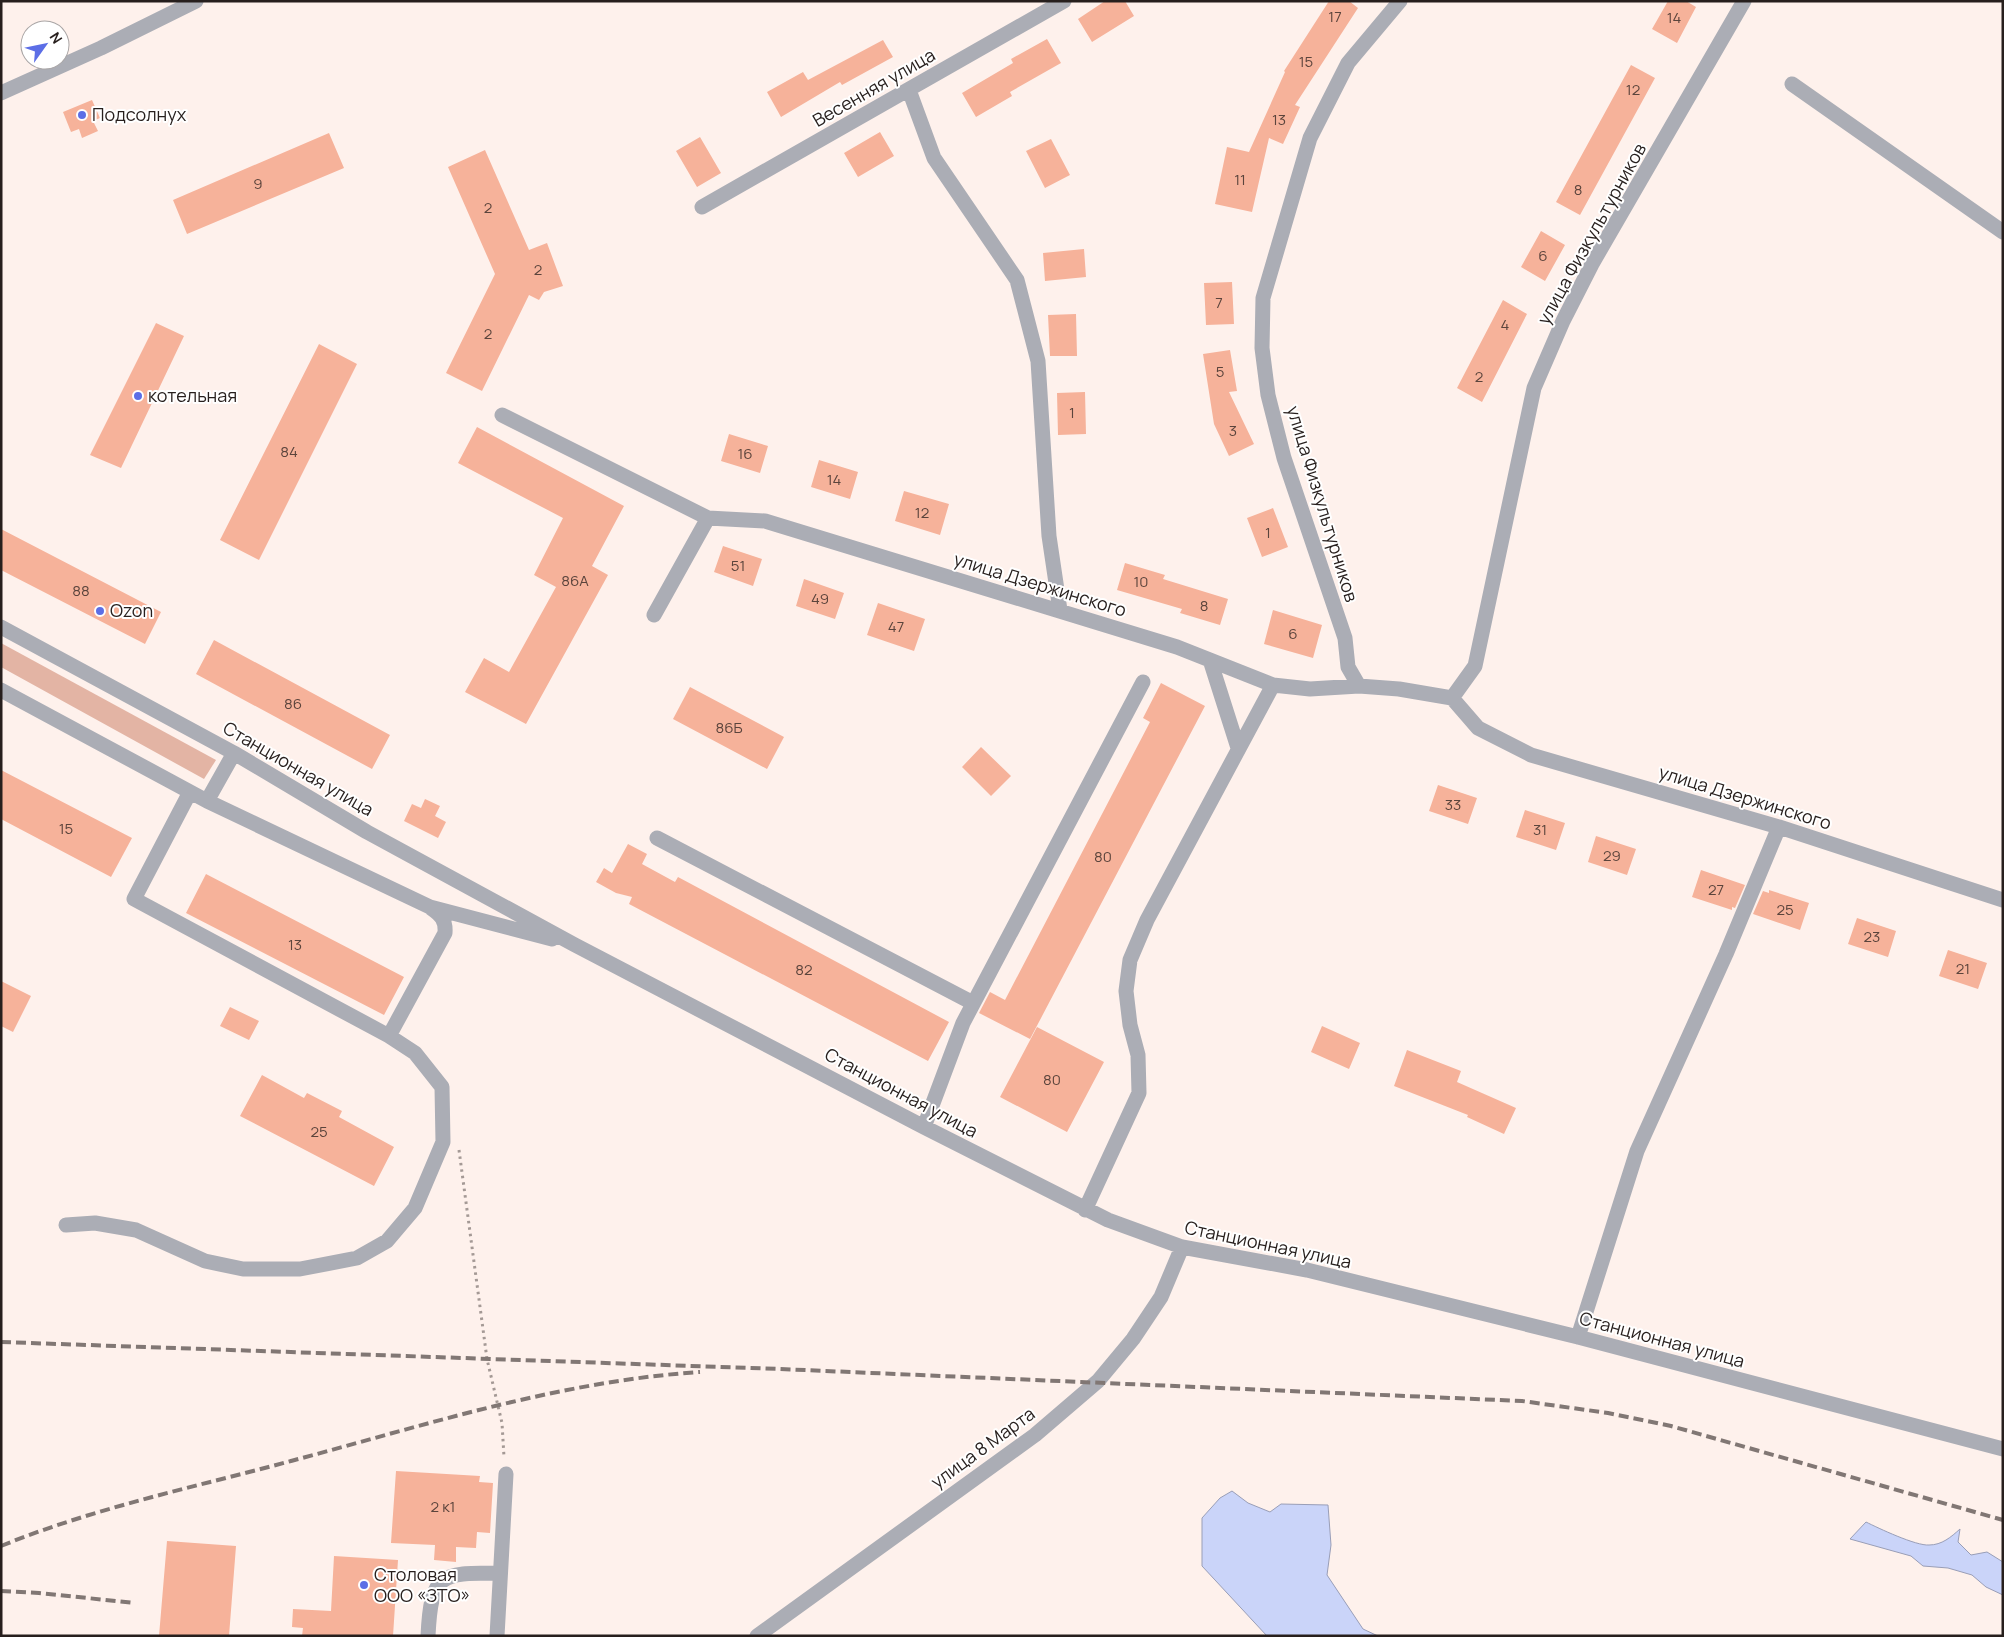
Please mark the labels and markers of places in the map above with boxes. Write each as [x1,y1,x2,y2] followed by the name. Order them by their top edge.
[92,102,187,126] place label: Подсолнух
[76,109,88,121] marker: Подсолнух
[148,383,237,407] place label: котельная
[132,390,144,402] marker: котельная
[110,598,153,622] place label: Ozon
[94,605,106,617] marker: Ozon
[374,1562,470,1607] place label: Столовая ООО «ЗТО»
[358,1579,370,1591] marker: Столовая ООО «ЗТО»

